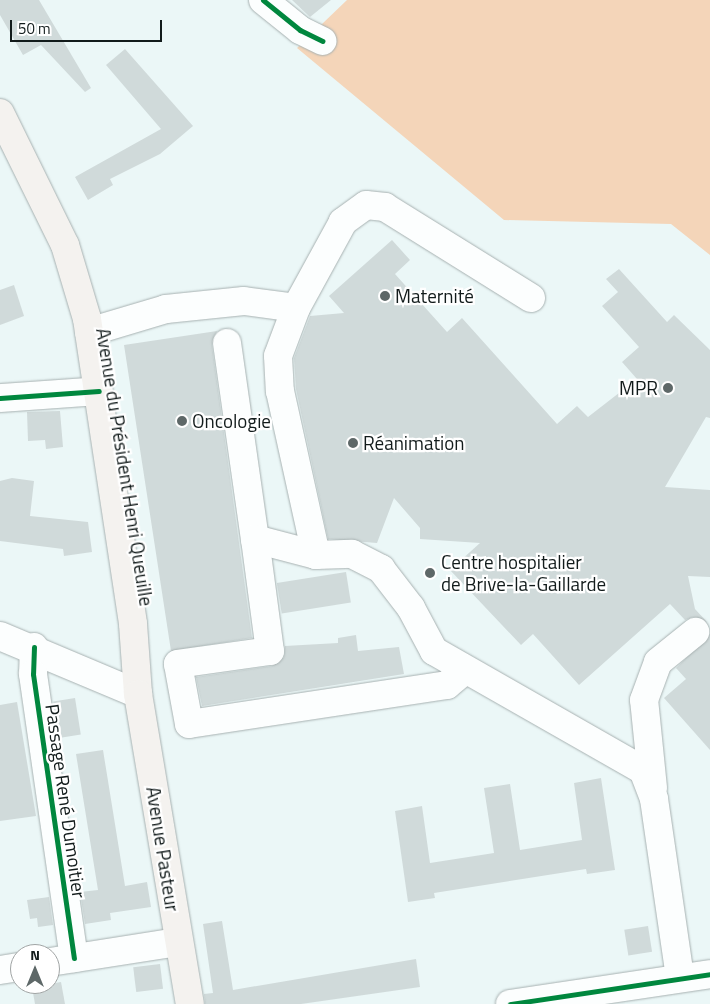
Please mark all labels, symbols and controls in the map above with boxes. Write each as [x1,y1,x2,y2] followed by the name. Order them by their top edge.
[12,10,165,42] scale bar
[18,17,51,40] text: 50 m
[395,285,474,307] place label: Maternité
[379,290,391,302] marker: Maternité
[92,326,158,608] street label: Avenue du Président Henri Queuille
[619,377,658,399] place label: MPR
[662,382,674,394] marker: MPR
[192,410,271,432] place label: Oncologie
[176,415,188,427] marker: Oncologie
[363,432,464,454] place label: Réanimation
[347,437,359,449] marker: Réanimation
[441,551,606,595] place label: Centre hospitalier de Brive-la-Gaillarde
[423,566,437,580] marker: Centre hospitalier de Brive-la-Gaillarde
[41,702,91,900] street label: Passage René Dumoitier
[142,785,184,913] street label: Avenue Pasteur
[10,944,60,994] north arrow
[30,944,40,965] text: N

